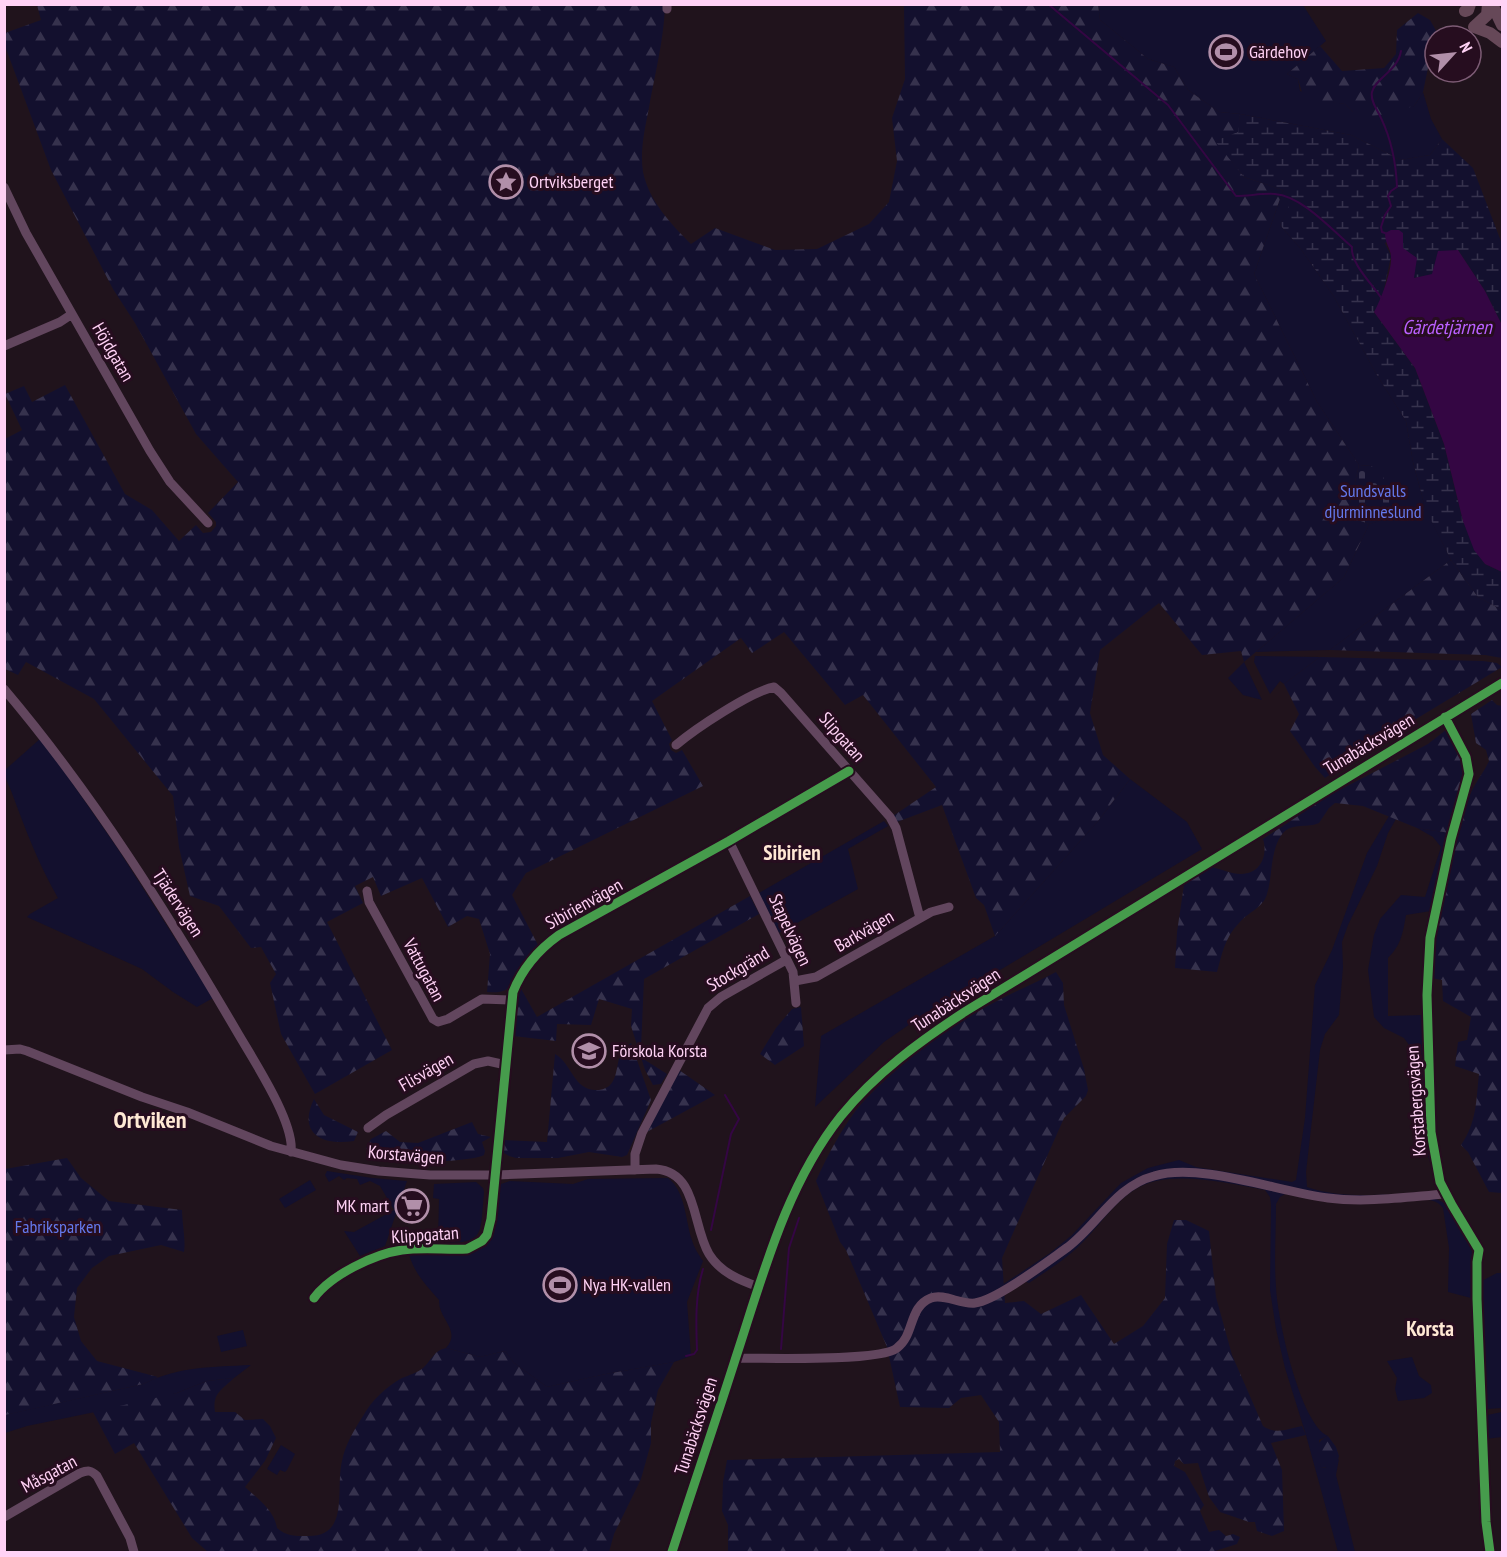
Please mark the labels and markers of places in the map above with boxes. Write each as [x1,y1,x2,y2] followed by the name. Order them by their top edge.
[1208,34,1244,70] sports icon: Gärdehov
[1249,40,1308,63] place label: Gärdehov
[488,164,524,200] place icon: Ortviksberget
[529,170,613,193] place label: Ortviksberget
[571,1033,607,1069] school or university icon: Förskola Korsta
[612,1039,707,1062] place label: Förskola Korsta
[394,1188,430,1224] supermarket icon: MK mart
[336,1194,389,1217] place label: MK mart
[542,1267,578,1303] sports icon: Nya HK-vallen
[583,1273,671,1296] place label: Nya HK-vallen

